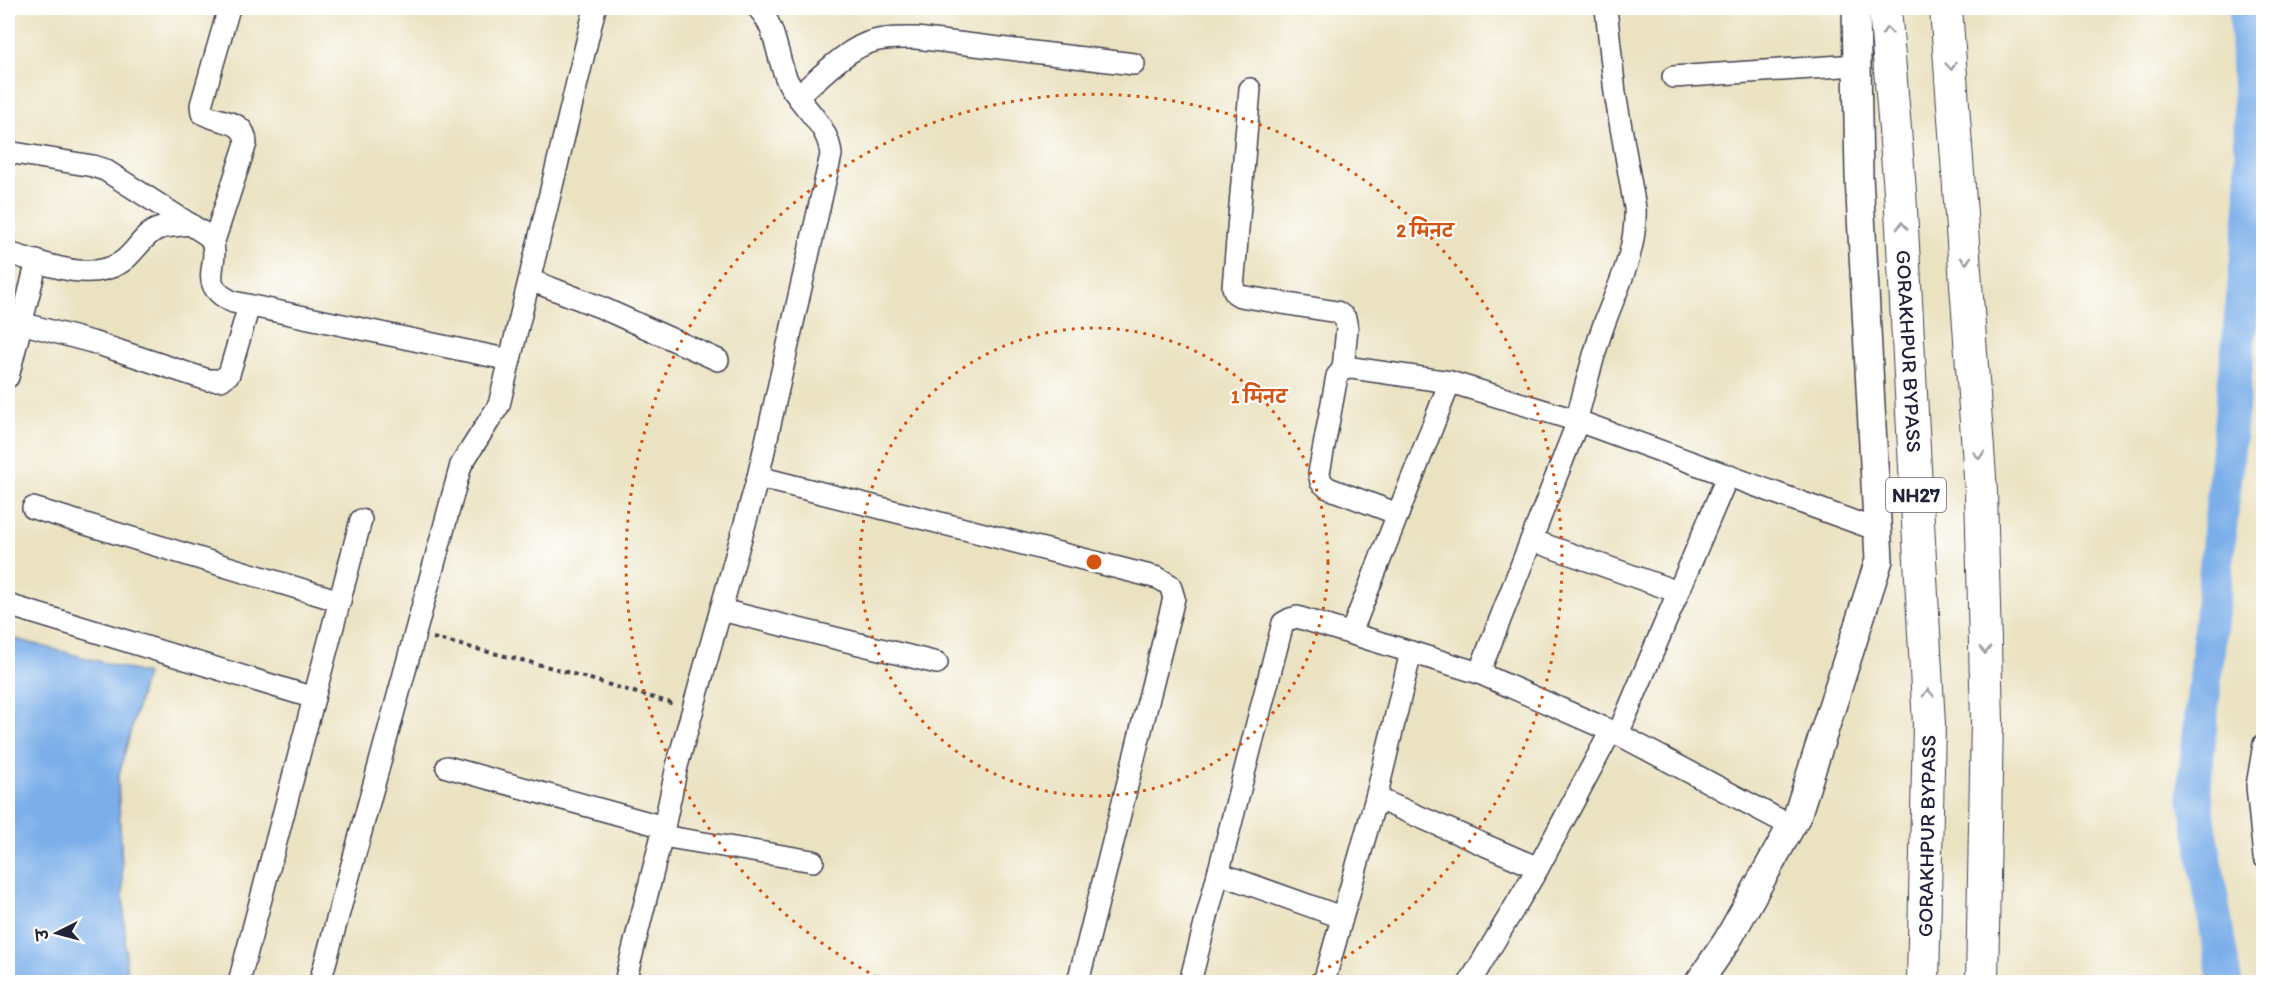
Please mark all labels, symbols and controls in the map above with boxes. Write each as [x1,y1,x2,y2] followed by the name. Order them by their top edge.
[1881,27,1894,36] one-way arrow
[1944,61,1957,70] one-way arrow
[1396,216,1456,242] text: 2 मिनट
[1895,221,1908,230] one-way arrow
[1891,249,1927,453] street label: GORAKHPUR BYPASS
[1959,256,1972,265] one-way arrow
[1231,382,1289,408] text: 1 मिनट
[1972,450,1985,459] one-way arrow
[1886,478,1946,512] road number: NH27
[1084,552,1104,572] centre of rings
[1979,645,1991,654] one-way arrow
[1921,689,1934,698] one-way arrow
[1912,735,1941,937] street label: GORAKHPUR BYPASS
[27,903,87,963] north arrow
[32,927,53,943] text: उ

